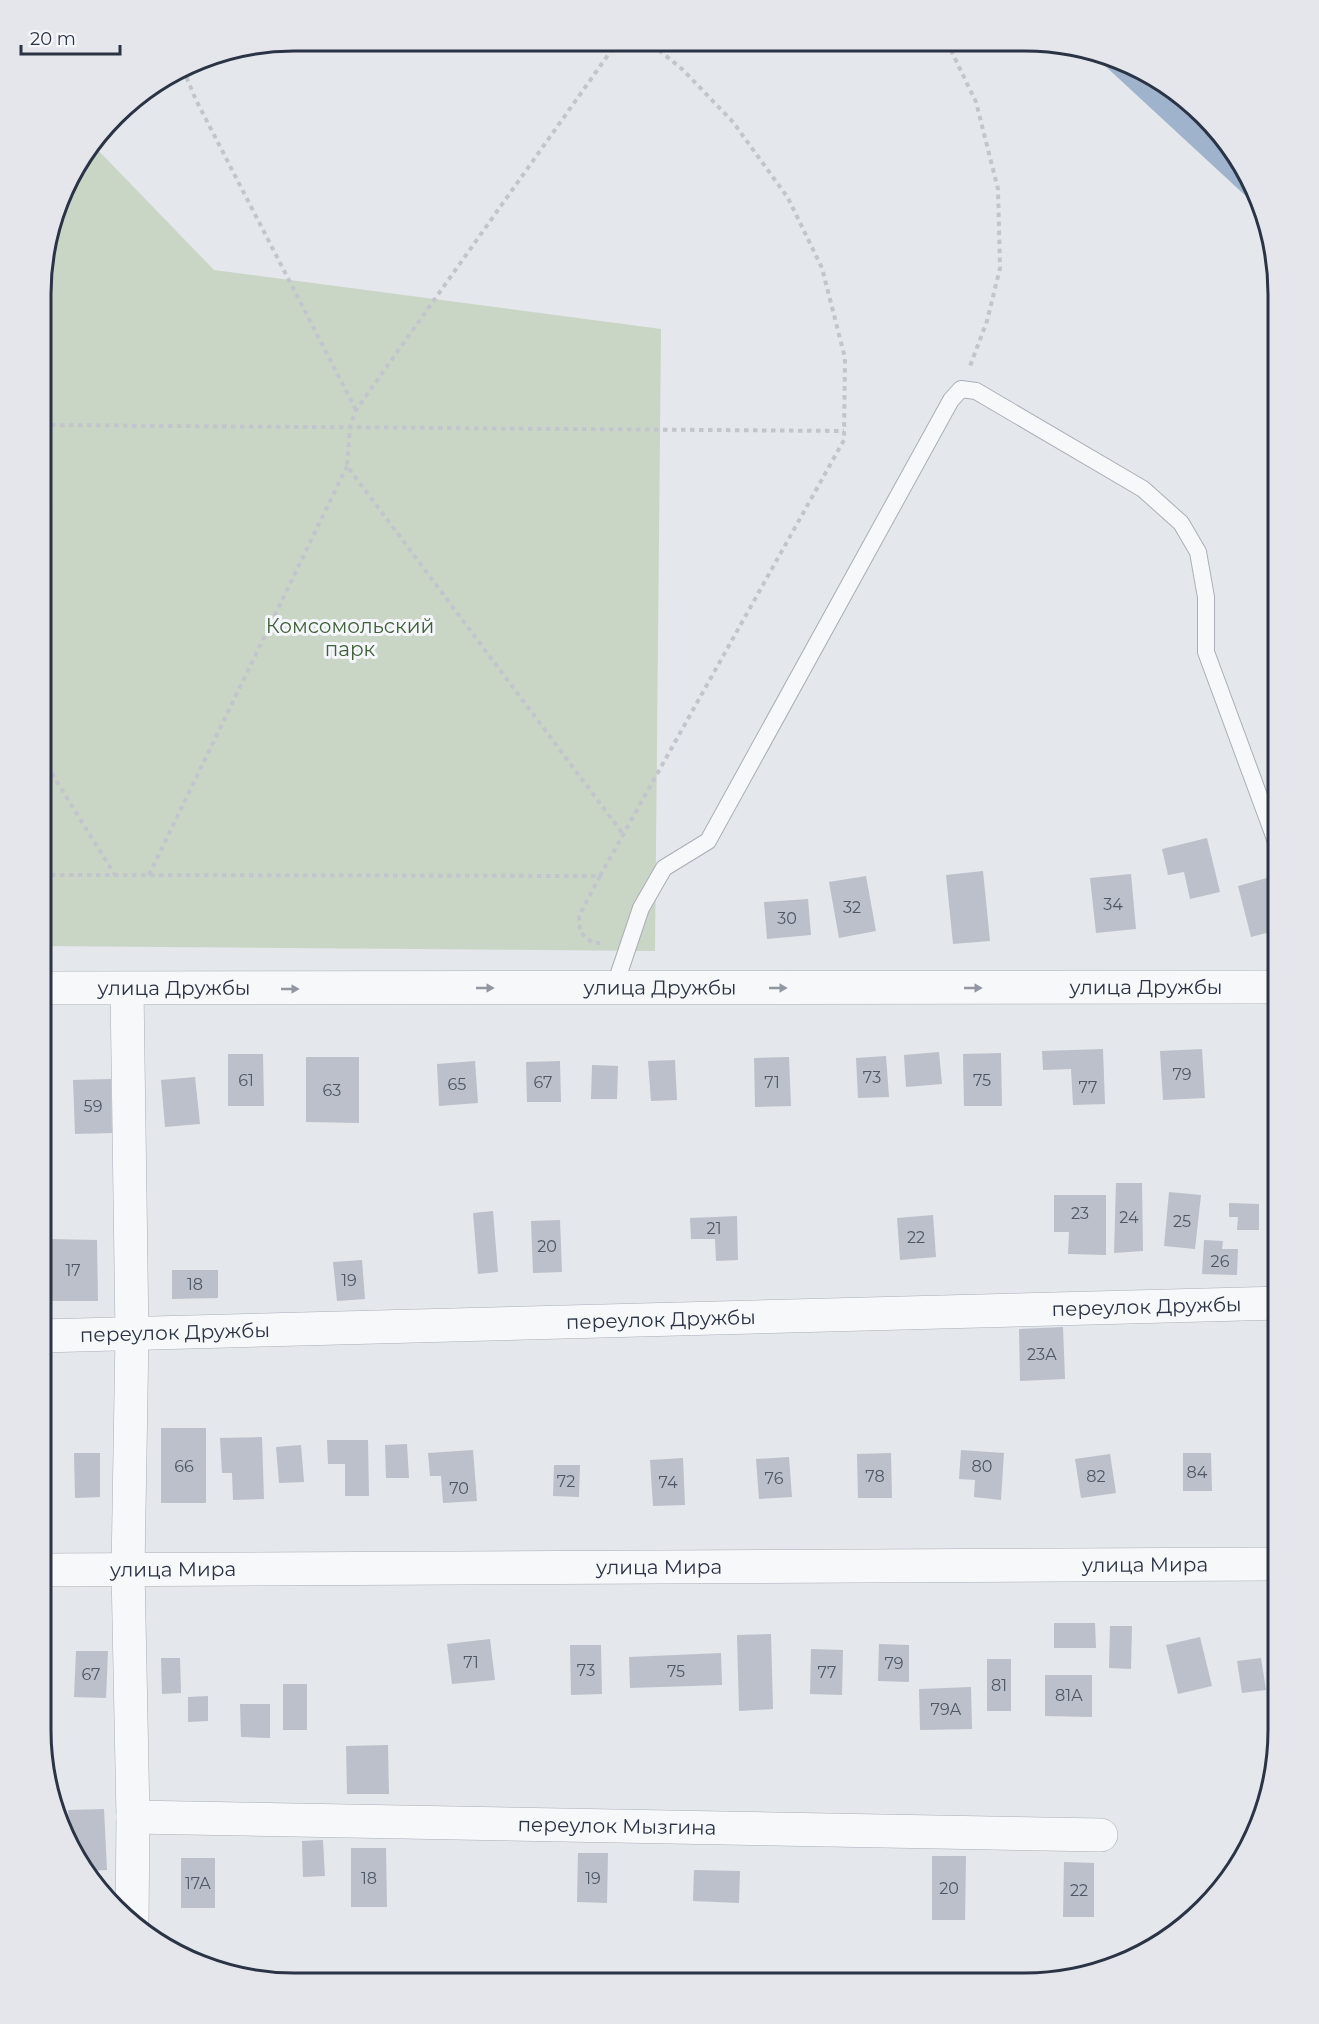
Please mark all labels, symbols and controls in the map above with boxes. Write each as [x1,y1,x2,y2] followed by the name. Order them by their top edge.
[21,18,120,56] scale bar
[30,28,76,50] text: 20 m
[266,614,434,661] park label: Комсомольский парк
[1103,895,1123,914] house number: 34
[843,898,861,917] house number: 32
[777,909,797,928] house number: 30
[582,975,737,1000] street label: улица Дружбы
[1068,975,1223,999] street label: улица Дружбы
[96,976,251,1000] street label: улица Дружбы
[476,983,495,993] one-way arrow
[768,983,787,993] one-way arrow
[963,983,982,992] one-way arrow
[281,984,300,994] one-way arrow
[1172,1065,1192,1084] house number: 79
[863,1068,881,1087] house number: 73
[238,1071,254,1090] house number: 61
[973,1071,991,1090] house number: 75
[533,1073,553,1092] house number: 67
[764,1073,780,1092] house number: 71
[448,1075,466,1094] house number: 65
[1079,1078,1097,1097] house number: 77
[323,1081,341,1100] house number: 63
[84,1097,102,1116] house number: 59
[1071,1204,1089,1223] house number: 23
[1119,1208,1139,1227] house number: 24
[1173,1212,1191,1231] house number: 25
[707,1219,721,1238] house number: 21
[907,1228,925,1247] house number: 22
[537,1237,557,1256] house number: 20
[1211,1252,1230,1271] house number: 26
[65,1261,81,1280] house number: 17
[341,1271,357,1290] house number: 19
[187,1275,203,1294] house number: 18
[1051,1292,1242,1321] street label: переулок Дружбы
[565,1305,756,1334] street label: переулок Дружбы
[80,1318,270,1347] street label: переулок Дружбы
[1027,1345,1057,1364] house number: 23А
[174,1457,194,1476] house number: 66
[972,1457,992,1476] house number: 80
[1187,1463,1208,1482] house number: 84
[865,1467,885,1486] house number: 78
[1086,1467,1106,1486] house number: 82
[765,1469,784,1488] house number: 76
[557,1472,575,1491] house number: 72
[659,1473,678,1492] house number: 74
[449,1479,469,1498] house number: 70
[1081,1552,1208,1577] street label: улица Мира
[595,1555,722,1579] street label: улица Мира
[109,1557,236,1582] street label: улица Мира
[463,1653,479,1672] house number: 71
[884,1654,904,1673] house number: 79
[577,1661,595,1680] house number: 73
[667,1662,685,1681] house number: 75
[818,1663,836,1682] house number: 77
[81,1665,101,1684] house number: 67
[991,1676,1007,1695] house number: 81
[1055,1686,1083,1705] house number: 81А
[931,1700,962,1719] house number: 79А
[517,1812,717,1840] street label: переулок Мызгина
[361,1869,377,1888] house number: 18
[585,1869,601,1888] house number: 19
[185,1874,211,1893] house number: 17А
[939,1879,959,1898] house number: 20
[1070,1881,1088,1900] house number: 22

